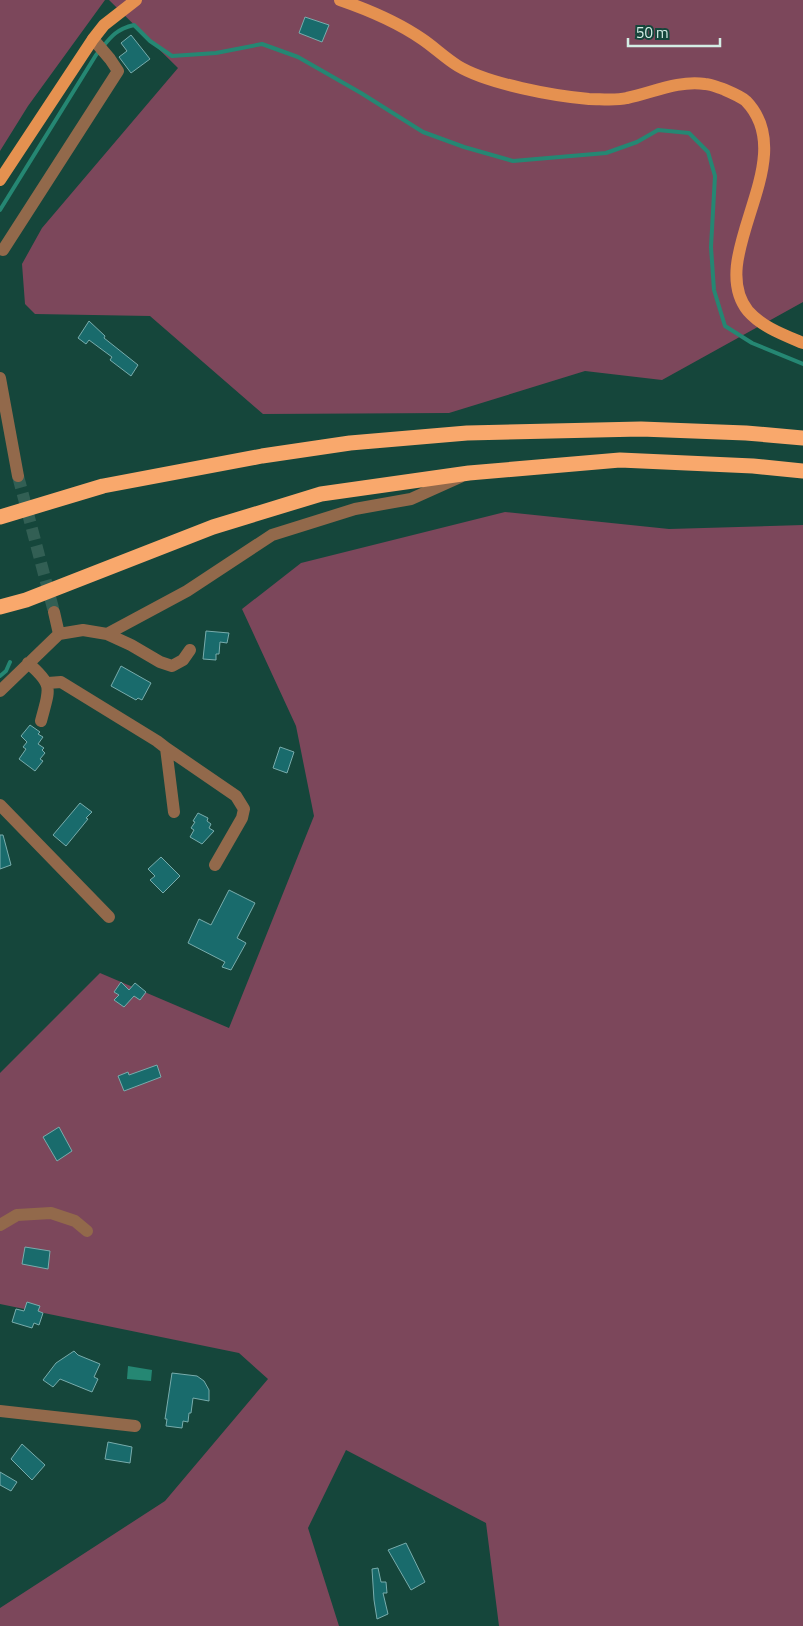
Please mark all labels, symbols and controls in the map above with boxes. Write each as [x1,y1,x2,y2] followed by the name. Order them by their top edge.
[628,15,720,47] scale bar
[636,21,669,44] text: 50 m

